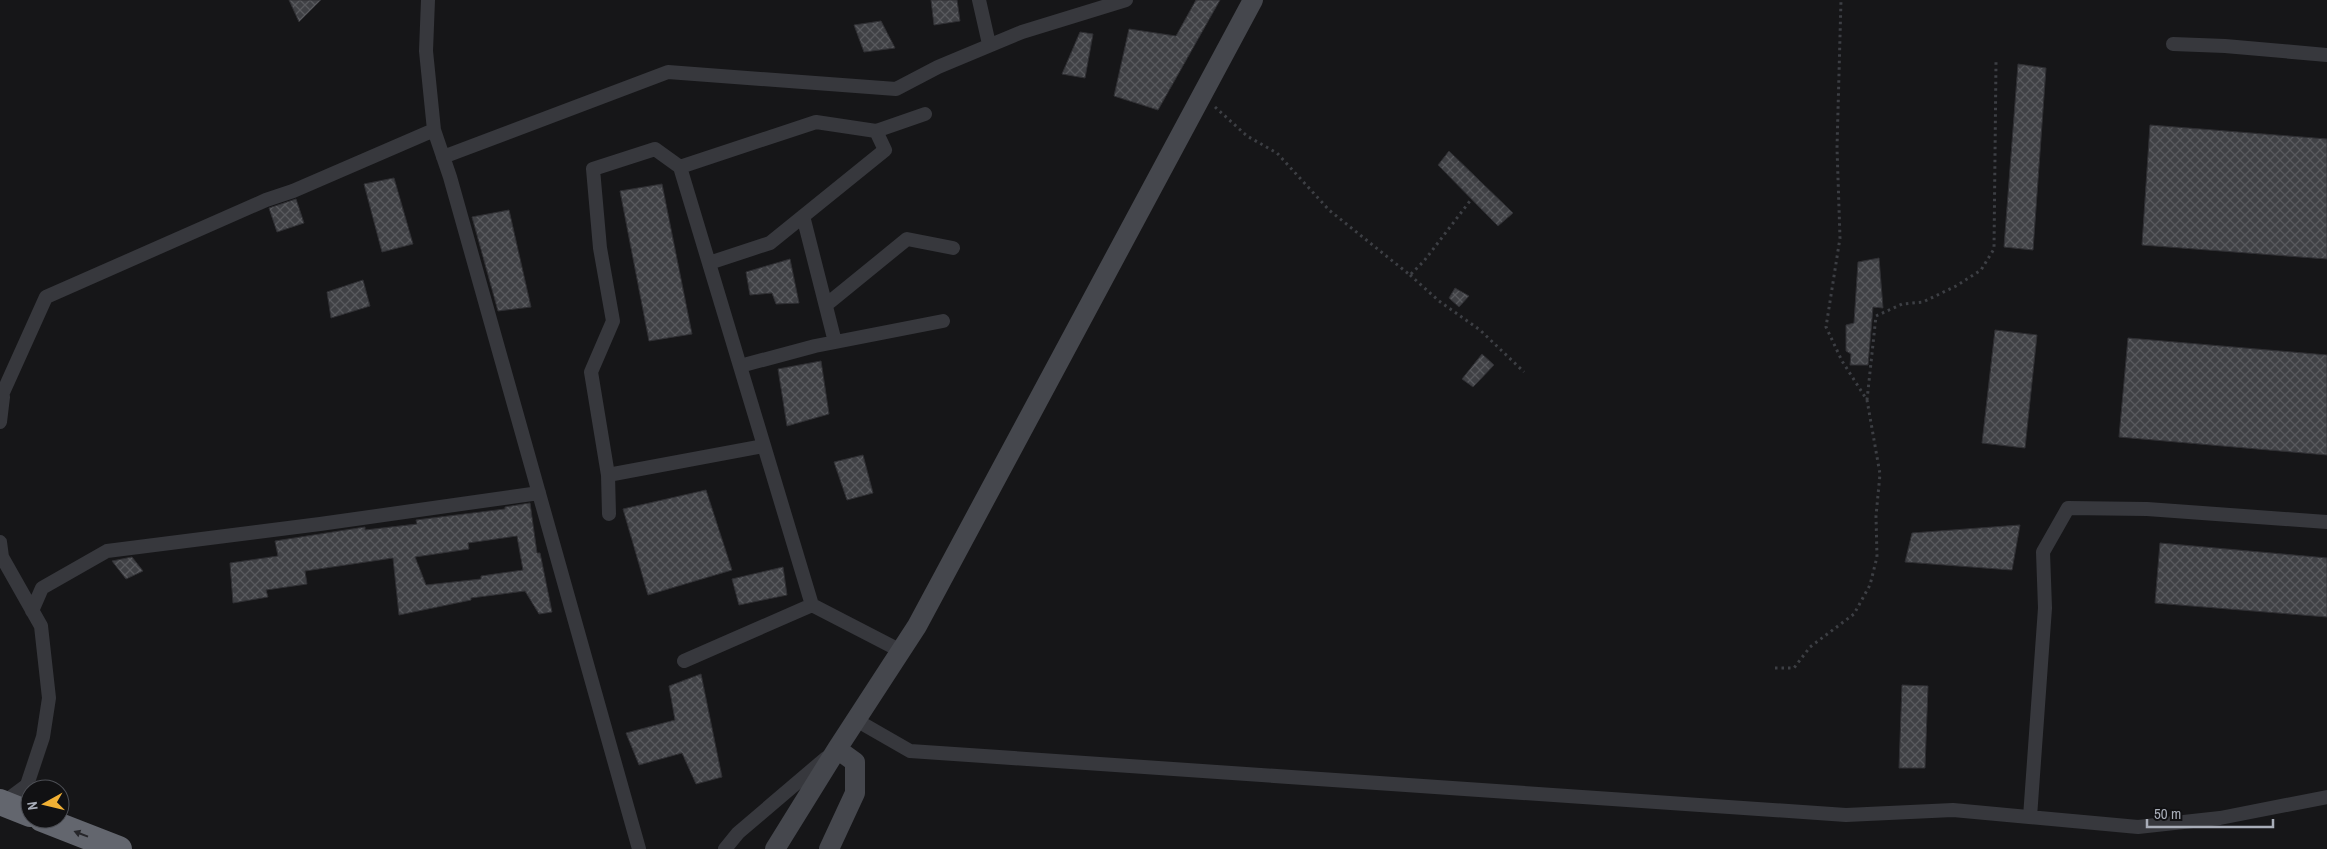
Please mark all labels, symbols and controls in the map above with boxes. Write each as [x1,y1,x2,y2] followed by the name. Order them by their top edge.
[20,779,70,829] north arrow
[2147,796,2273,828] scale bar
[23,800,42,811] text: N
[2154,803,2181,824] text: 50 m
[73,830,88,837] one-way arrow

